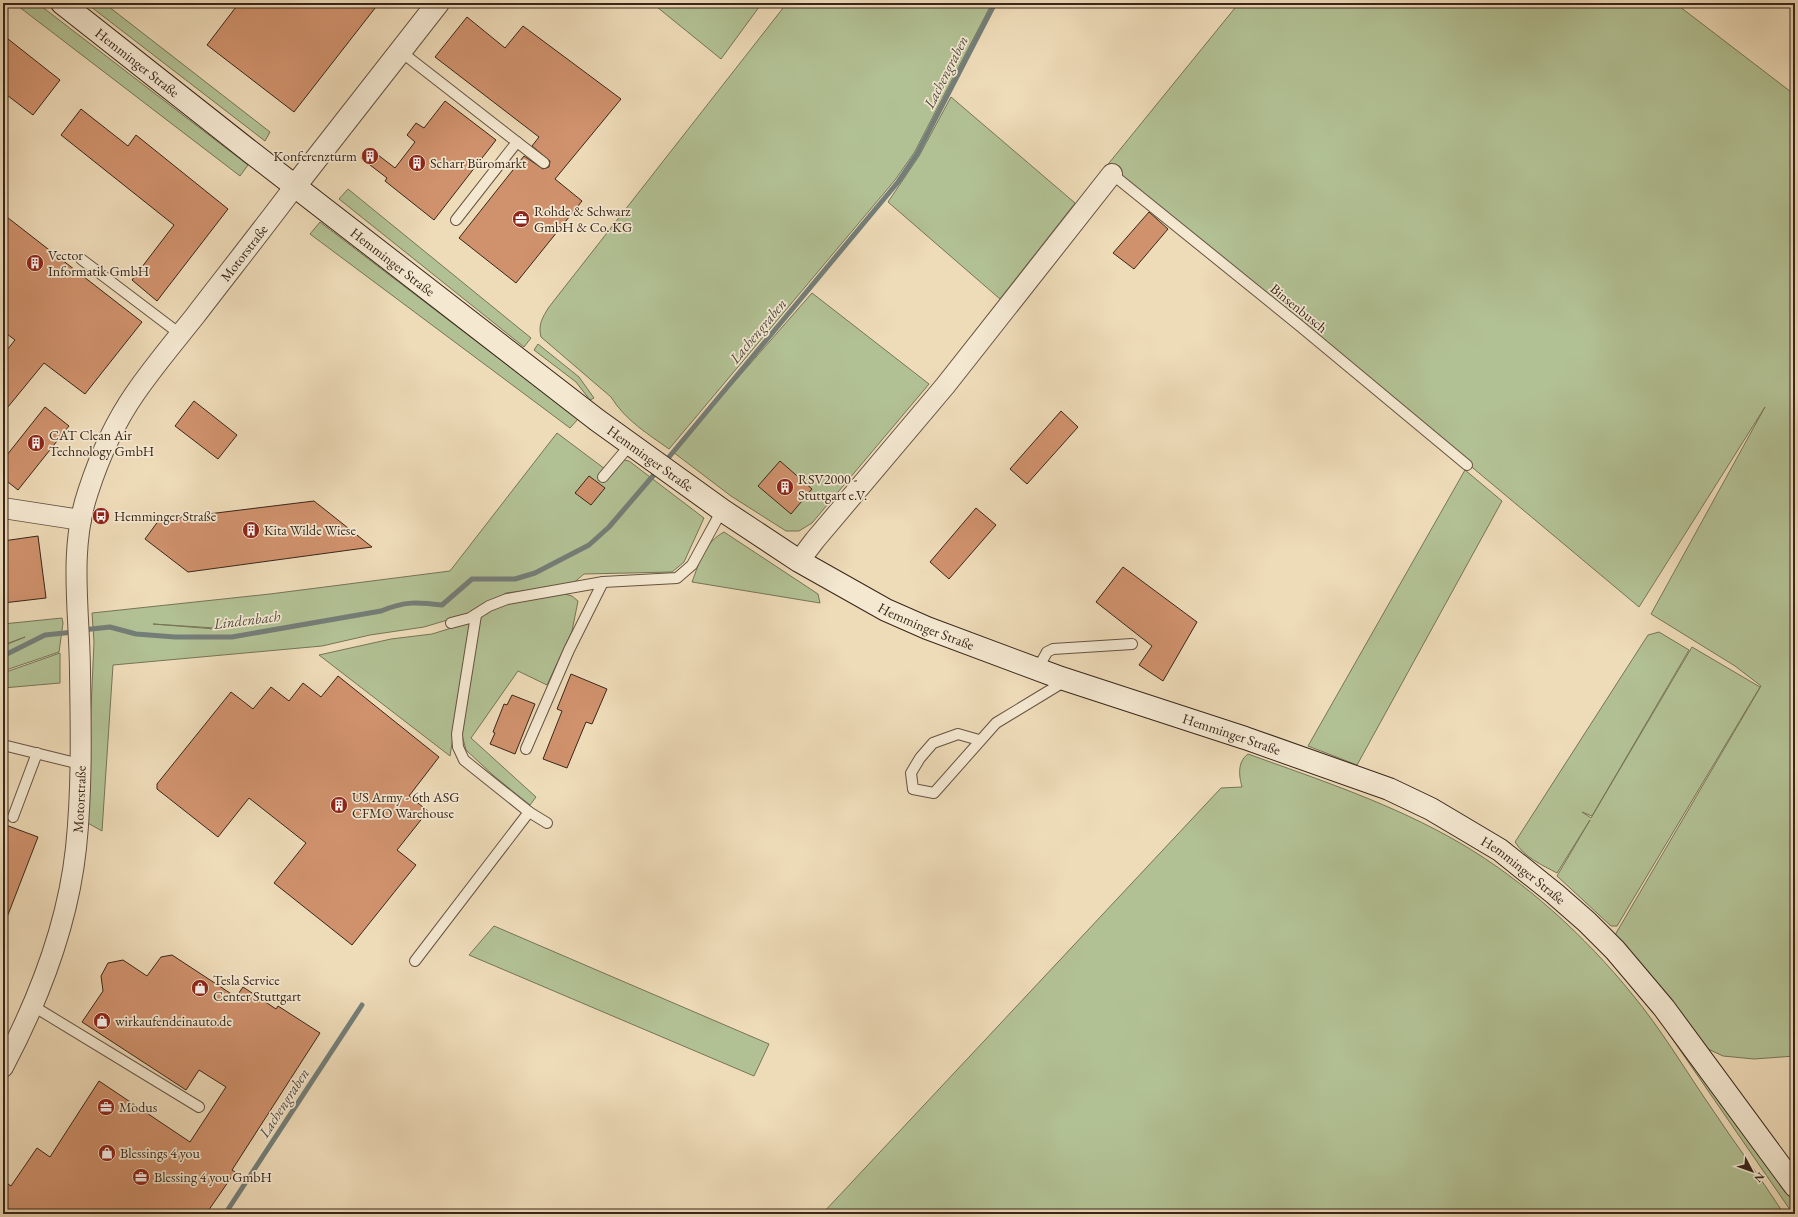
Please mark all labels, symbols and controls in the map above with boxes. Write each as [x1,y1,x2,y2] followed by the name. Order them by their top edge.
[92,24,183,102] street label: Hemminger Straße
[919,32,972,112] water label: Lachengraben
[360,146,380,166] building icon: Konferenzturm
[273,147,357,165] place label: Konferenzturm
[407,153,427,173] building icon: Scharr Büromarkt
[430,154,527,172] place label: Scharr Büromarkt
[534,202,632,236] place label: Rohde & Schwarz GmbH & Co. KG
[511,209,531,229] office icon: Rohde & Schwarz GmbH & Co. KG
[216,220,272,285] street label: Motorstraße
[347,223,439,301] street label: Hemminger Straße
[48,246,149,280] place label: Vector Informatik GmbH
[25,253,45,273] building icon: Vector Informatik GmbH
[1267,279,1331,337] street label: Binsenbusch
[724,294,790,368] water label: Lachengraben
[604,421,697,496] street label: Hemminger Straße
[49,426,154,460] place label: CAT Clean Air Technology GmbH
[26,433,46,453] building icon: CAT Clean Air Technology GmbH
[798,470,867,504] place label: RSV2000 - Stuttgart e.V.
[775,477,795,497] building icon: RSV2000 - Stuttgart e.V.
[91,506,111,526] bus stop icon: Hemminger Straße
[114,507,217,525] place label: Hemminger Straße
[241,520,261,540] building icon: Kita Wilde Wiese
[264,521,356,539] place label: Kita Wilde Wiese
[875,598,977,654] street label: Hemminger Straße
[211,606,282,633] water label: Lindenbach
[1180,709,1284,759] street label: Hemminger Straße
[68,765,90,834] street label: Motorstraße
[352,788,459,822] place label: US Army - 6th ASG CFMO Warehouse
[329,795,349,815] building icon: US Army - 6th ASG CFMO Warehouse
[1478,832,1570,909] street label: Hemminger Straße
[213,971,302,1005] place label: Tesla Service Center Stuttgart
[190,978,210,998] shop icon: Tesla Service Center Stuttgart
[92,1011,112,1031] shop icon: wirkaufendeinauto.de
[115,1012,232,1030] place label: wirkaufendeinauto.de
[254,1064,313,1142] water label: Lachengraben
[96,1097,116,1117] office icon: Modus
[119,1098,158,1116] place label: Modus
[97,1143,117,1163] shop icon: Blessings 4 you
[120,1144,201,1162] place label: Blessings 4 you
[1732,1151,1772,1191] north arrow
[131,1167,151,1187] office icon: Blessing 4 you GmbH
[154,1168,272,1186] place label: Blessing 4 you GmbH
[1751,1170,1768,1186] text: N

